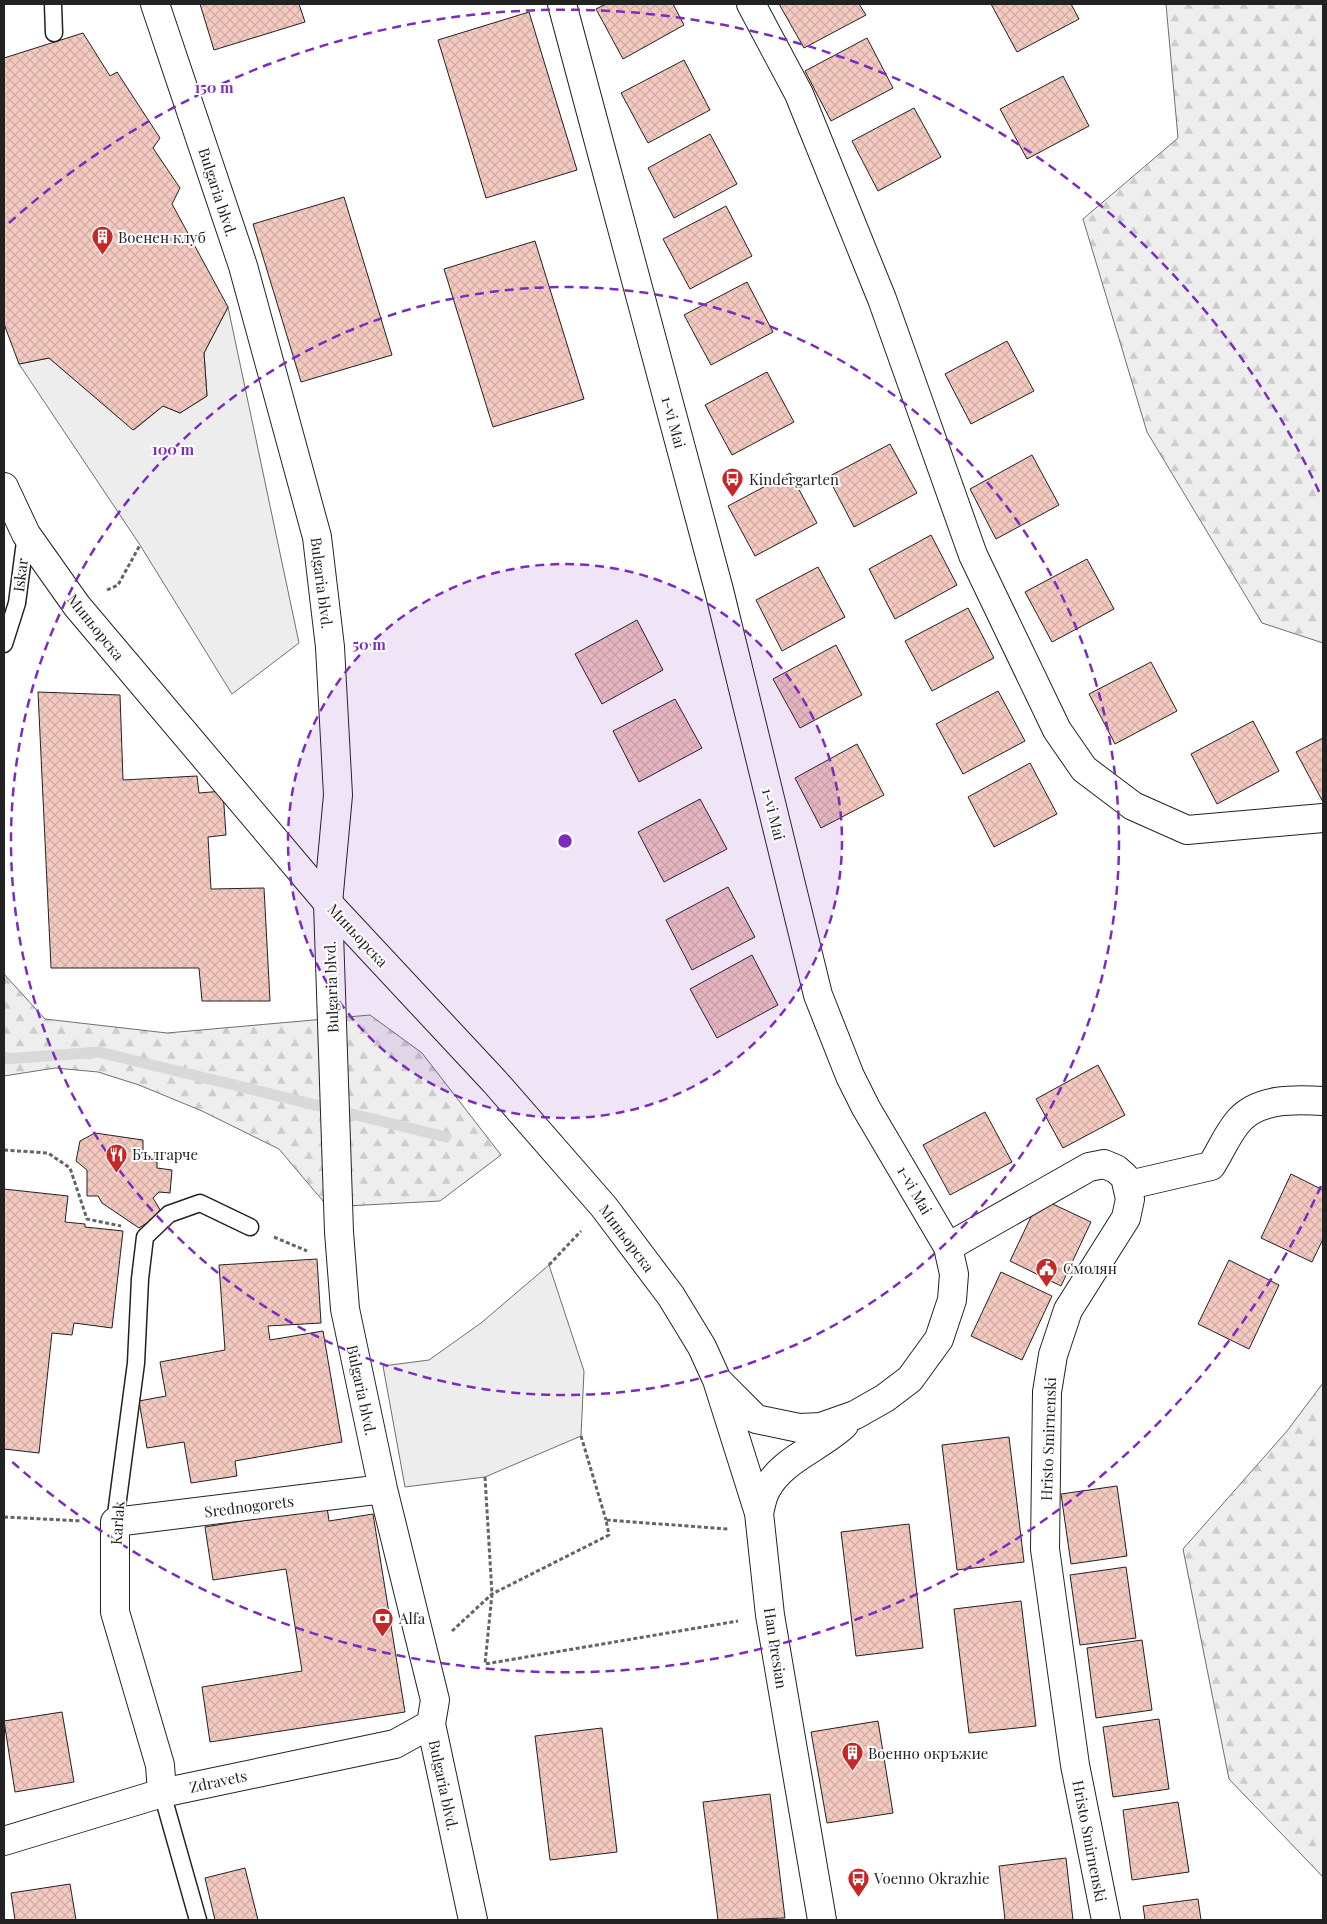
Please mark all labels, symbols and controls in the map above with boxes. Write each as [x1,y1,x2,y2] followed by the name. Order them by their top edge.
[194,77,234,97] text: 150 m
[194,145,242,239] street label: Bulgaria blvd.
[90,225,114,256] building icon: Военен клуб
[118,227,206,247] place label: Военен клуб
[657,394,691,451] street label: 1-vi Mai
[152,439,195,459] text: 100 m
[721,467,745,498] bus stop icon: Kindergarten
[749,469,839,489] place label: Kindergarten
[306,536,338,630] street label: Bulgaria blvd.
[8,557,32,593] street label: Iskar
[63,590,129,665] street label: Миньорска
[352,634,386,654] text: 50 m
[758,786,790,843] street label: 1-vi Mai
[556,832,574,850] centre of rings
[324,899,393,971] street label: Миньорска
[319,941,343,1033] street label: Bulgaria blvd.
[104,1142,128,1173] restaurant icon: Българче
[132,1144,198,1164] place label: Българче
[893,1162,937,1219] street label: 1-vi Mai
[595,1200,659,1276] street label: Миньорска
[1035,1256,1059,1287] public building icon: Смолян
[1063,1258,1117,1278] place label: Смолян
[343,1343,381,1437] street label: Bulgaria blvd.
[1036,1376,1060,1501] street label: Hristo Smirnenski
[203,1491,295,1521] street label: Srednogorets
[106,1500,129,1545] street label: Karlak
[371,1606,395,1637] bank icon: Alfa
[760,1606,792,1690] street label: Han Presian
[398,1608,426,1628] place label: Alfa
[425,1738,463,1832] street label: Bulgaria blvd.
[840,1741,864,1772] building icon: Военно окръжие
[868,1743,988,1763] place label: Военно окръжие
[187,1765,249,1797] street label: Zdravets
[1068,1778,1112,1904] street label: Hristo Smirnenski
[846,1866,870,1897] bus stop icon: Voenno Okrazhie
[873,1868,990,1888] place label: Voenno Okrazhie

